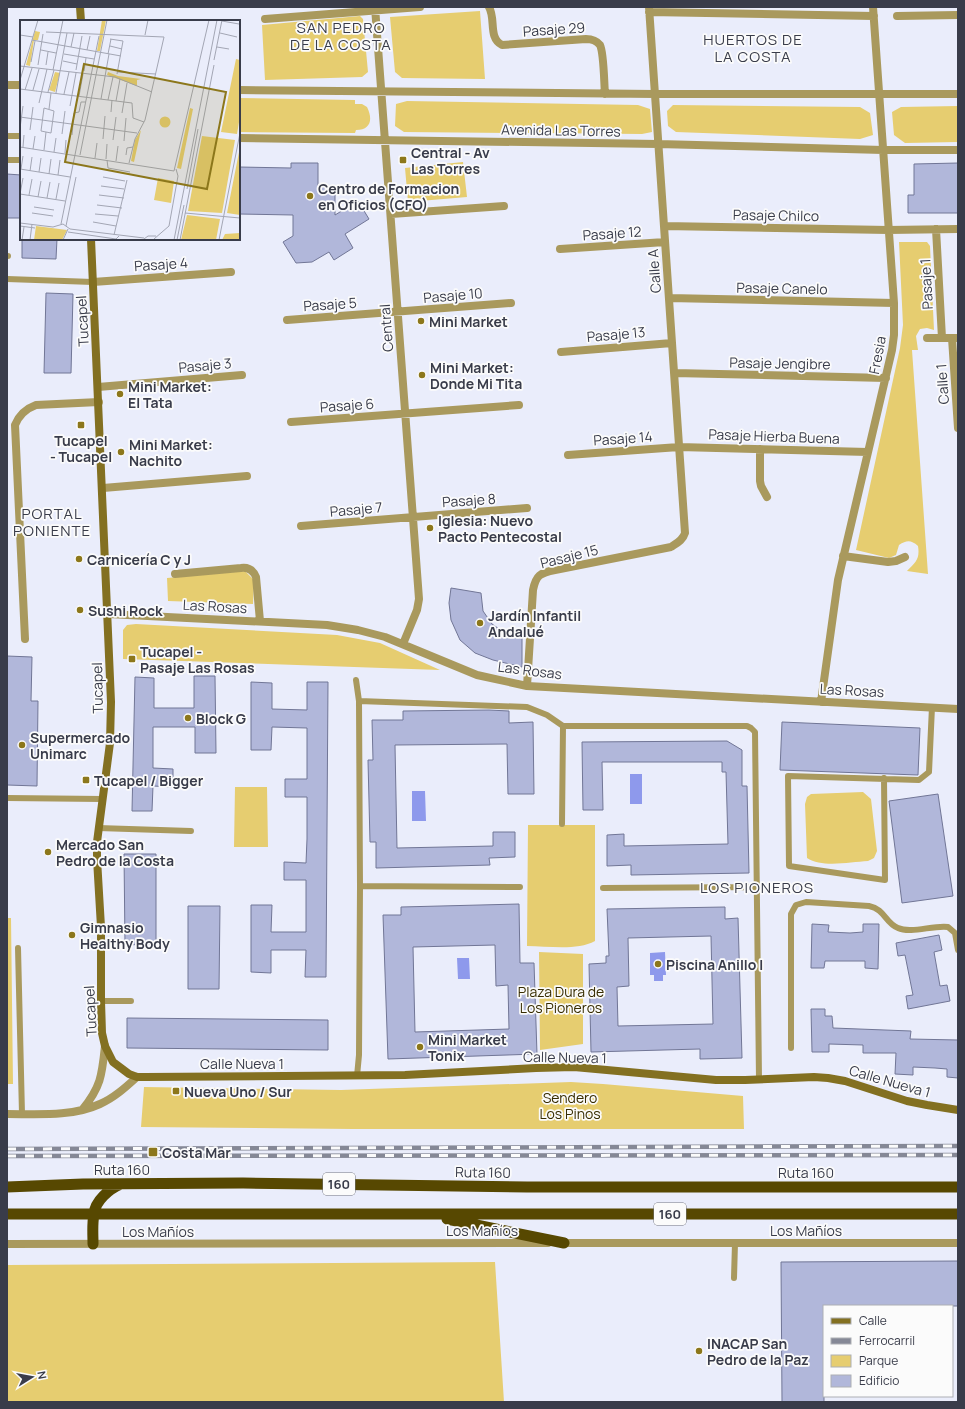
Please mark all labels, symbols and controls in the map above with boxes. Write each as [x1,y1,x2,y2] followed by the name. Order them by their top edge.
[290,17,392,55] district label: SAN PEDRO DE LA COSTA
[522,17,586,41] street label: Pasaje 29
[20,20,240,240] inset map
[703,29,803,67] district label: HUERTOS DE LA COSTA
[501,119,621,141] street label: Avenida Las Torres
[411,143,490,178] place label: Central - Av Las Torres
[398,155,408,165] marker: Central - Av Las Torres
[318,179,459,214] place label: Centro de Formacion en Oficios (CFO)
[305,191,315,201] marker: Centro de Formacion en Oficios (CFO)
[733,205,819,225] street label: Pasaje Chilco
[582,221,642,245] street label: Pasaje 12
[643,248,665,294] street label: Calle A
[134,253,188,275] street label: Pasaje 4
[915,258,937,310] street label: Pasaje 1
[736,278,828,298] street label: Pasaje Canelo
[423,283,483,307] street label: Pasaje 10
[303,293,357,315] street label: Pasaje 5
[71,295,93,347] street label: Tucapel
[375,304,397,352] street label: Central
[429,312,508,331] place label: Mini Market
[416,316,426,326] marker: Mini Market
[586,322,646,346] street label: Pasaje 13
[864,334,890,376] street label: Fresia
[178,353,232,377] street label: Pasaje 3
[729,353,831,373] street label: Pasaje Jengibre
[430,358,522,393] place label: Mini Market: Donde Mi Tita
[931,363,953,405] street label: Calle 1
[417,370,427,380] marker: Mini Market: Donde Mi Tita
[128,377,212,412] place label: Mini Market: El Tata
[115,389,125,399] marker: Mini Market: El Tata
[319,394,375,416] street label: Pasaje 6
[76,420,86,430] marker: Tucapel - Tucapel
[708,424,840,448] street label: Pasaje Hierba Buena
[593,426,653,450] street label: Pasaje 14
[50,431,112,466] place label: Tucapel - Tucapel
[129,435,213,470] place label: Mini Market: Nachito
[116,447,126,457] marker: Mini Market: Nachito
[442,489,496,511] street label: Pasaje 8
[329,497,383,521] street label: Pasaje 7
[13,503,91,541] district label: PORTAL PONIENTE
[438,511,562,546] place label: Iglesia: Nuevo Pacto Pentecostal
[425,523,435,533] marker: Iglesia: Nuevo Pacto Pentecostal
[538,540,600,572] street label: Pasaje 15
[87,550,191,569] place label: Carnicería C y J
[74,554,84,564] marker: Carnicería C y J
[182,595,248,617] street label: Las Rosas
[88,601,163,620] place label: Sushi Rock
[75,605,85,615] marker: Sushi Rock
[488,606,581,641] place label: Jardín Infantil Andalué
[475,618,485,628] marker: Jardín Infantil Andalué
[140,642,255,677] place label: Tucapel - Pasaje Las Rosas
[127,654,137,664] marker: Tucapel - Pasaje Las Rosas
[497,657,563,683] street label: Las Rosas
[87,662,107,714] street label: Tucapel
[819,679,885,701] street label: Las Rosas
[196,709,246,728] place label: Block G
[183,713,193,723] marker: Block G
[30,728,131,763] place label: Supermercado Unimarc
[17,740,27,750] marker: Supermercado Unimarc
[94,771,204,790] place label: Tucapel / Bigger
[81,775,91,785] marker: Tucapel / Bigger
[56,835,174,870] place label: Mercado San Pedro de la Costa
[43,847,53,857] marker: Mercado San Pedro de la Costa
[700,877,814,898] district label: LOS PIONEROS
[80,918,170,953] place label: Gimnasio Healthy Body
[67,930,77,940] marker: Gimnasio Healthy Body
[666,955,763,974] place label: Piscina Anillo I
[653,959,663,969] marker: Piscina Anillo I
[518,982,604,1017] park label: Plaza Dura de Los Pioneros
[79,985,101,1037] street label: Tucapel
[428,1030,507,1065] place label: Mini Market Tonix
[415,1042,425,1052] marker: Mini Market Tonix
[523,1047,607,1067] street label: Calle Nueva 1
[200,1054,284,1073] street label: Calle Nueva 1
[847,1060,933,1102] street label: Calle Nueva 1
[184,1082,292,1101] place label: Nueva Uno / Sur
[171,1086,181,1096] marker: Nueva Uno / Sur
[539,1088,601,1123] park label: Sendero Los Pinos
[162,1143,231,1162] place label: Costa Mar
[147,1146,159,1158] marker: Costa Mar
[94,1160,150,1179] street label: Ruta 160
[455,1162,511,1182] street label: Ruta 160
[778,1163,834,1182] street label: Ruta 160
[323,1173,355,1195] road number: 160
[654,1203,686,1225] road number: 160
[446,1221,518,1240] street label: Los Mañíos
[770,1221,842,1240] street label: Los Mañíos
[122,1222,194,1241] street label: Los Mañíos
[823,1305,953,1397] legend
[859,1312,887,1329] text: Calle
[859,1332,915,1349] text: Ferrocarril
[707,1334,809,1369] place label: INACAP San Pedro de la Paz
[694,1346,704,1356] marker: INACAP San Pedro de la Paz
[859,1352,898,1369] text: Parque
[12,1357,52,1397] north arrow
[34,1370,50,1380] text: N
[859,1372,899,1389] text: Edificio

